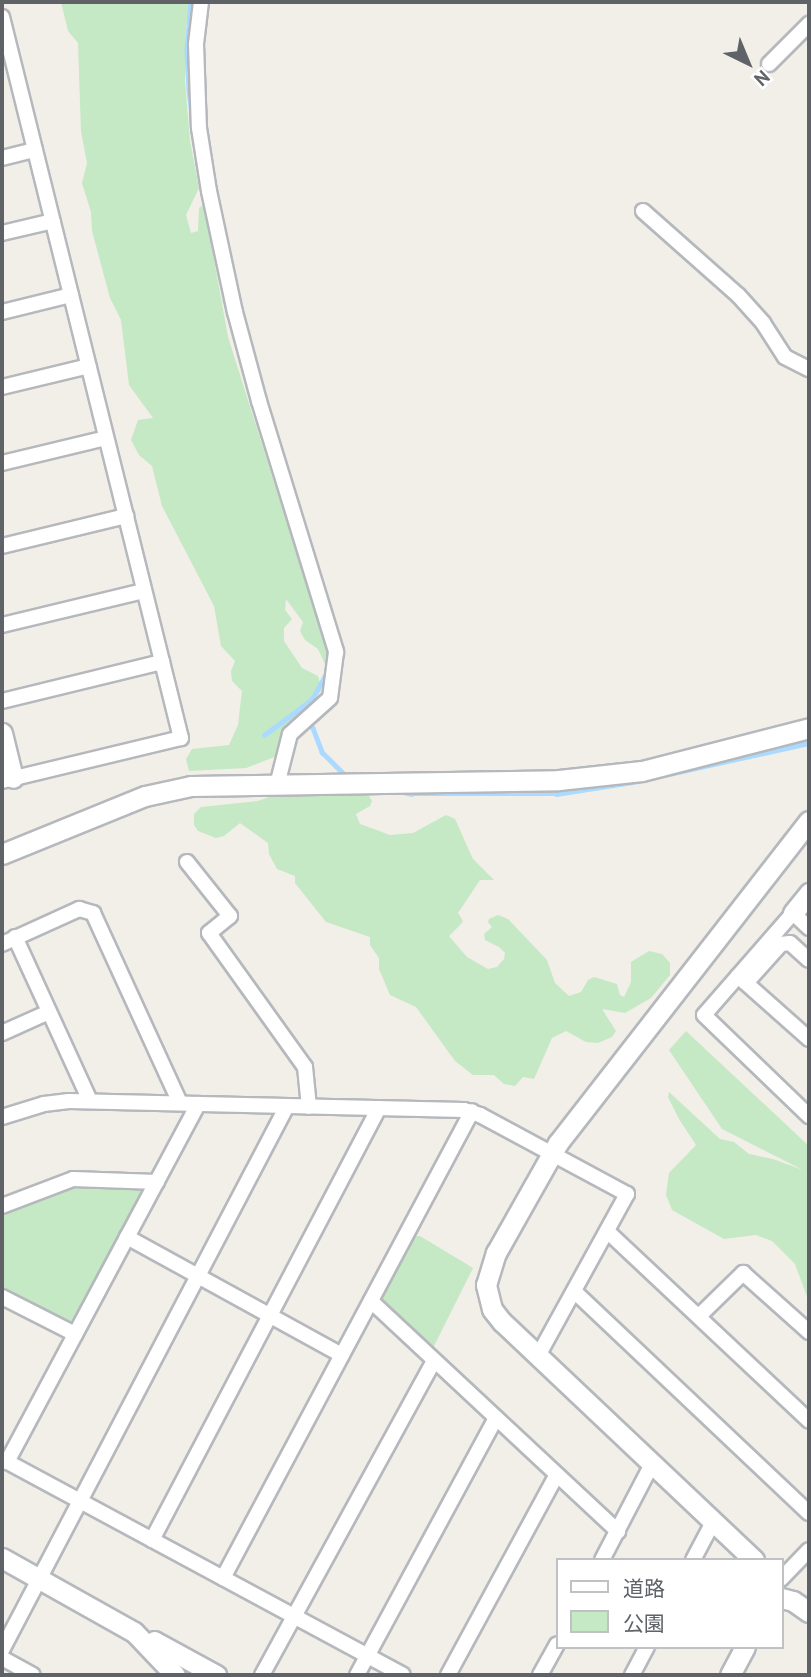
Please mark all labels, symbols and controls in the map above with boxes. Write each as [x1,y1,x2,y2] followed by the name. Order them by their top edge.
[713,28,783,98] north arrow
[750,65,775,91] text: N
[556,1558,783,1649] legend
[623,1575,665,1602] text: 道路
[623,1610,665,1637] text: 公園

